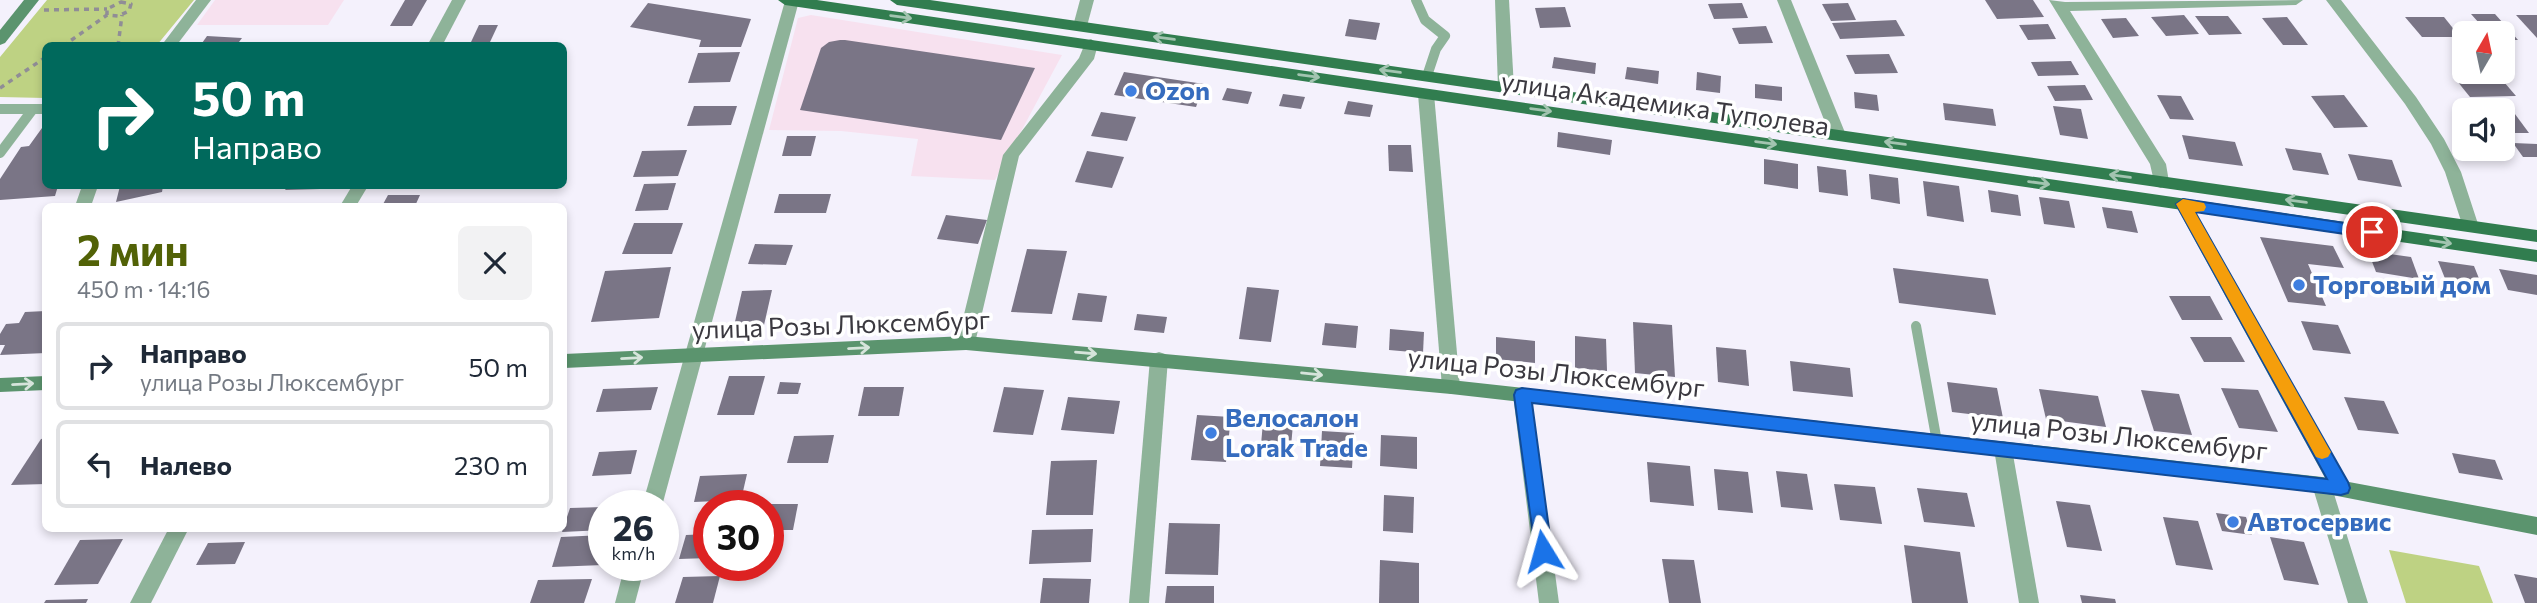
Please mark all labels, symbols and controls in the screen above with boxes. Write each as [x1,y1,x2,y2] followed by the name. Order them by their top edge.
[889,10,912,23] one-way arrow
[2452,21,2515,84] north arrow
[2452,21,2515,161] map controls
[1154,31,1176,44] one-way arrow
[1379,64,1401,77] one-way arrow
[1499,64,1831,141] street label: улица Академика Туполева
[192,66,305,126] text: 50 m
[77,70,168,161] icon: right
[1297,70,1320,83] one-way arrow
[1145,74,1210,105] place label: Ozon
[1123,83,1139,99] marker: Ozon
[2452,98,2515,161] button: sound
[1529,104,1552,117] one-way arrow
[192,126,322,166] text: Направо
[1884,136,1906,149] one-way arrow
[1754,137,1777,150] one-way arrow
[2109,169,2132,182] one-way arrow
[2027,177,2050,190] one-way arrow
[2285,194,2308,207] one-way arrow
[2342,202,2402,262] pin
[2353,213,2391,251] icon: arrive
[77,223,189,275] text: 2 мин
[458,226,532,300] button: close
[2429,236,2452,249] one-way arrow
[2313,268,2491,299] place label: Торговый дом
[77,275,211,303] text: 450 m · 14:16
[2291,277,2307,293] marker: Торговый дом
[691,303,991,344] street label: улица Розы Люксембург
[140,337,247,368] text: Направо
[1406,340,1706,403] street label: улица Розы Люксембург
[847,341,870,354] one-way arrow
[81,347,119,385] icon: right
[1074,347,1097,360] one-way arrow
[468,351,528,382] text: 50 m
[620,351,643,364] one-way arrow
[140,368,404,396] text: улица Розы Люксембург
[1301,368,1323,381] one-way arrow
[11,378,34,391] one-way arrow
[1225,401,1368,462] place label: Велосалон Lorak Trade
[1969,403,2269,466] street label: улица Розы Люксембург
[1203,425,1219,441] marker: Велосалон Lorak Trade
[81,445,119,483] icon: left
[140,449,232,480] text: Налево
[454,449,528,480] text: 230 m
[693,490,784,581] speed limit sign: 30
[613,505,654,548] text: 26
[2247,505,2391,536] place label: Автосервис
[1506,514,1580,588] position arrow
[2225,514,2241,530] marker: Автосервис
[612,542,655,564] text: km/h

